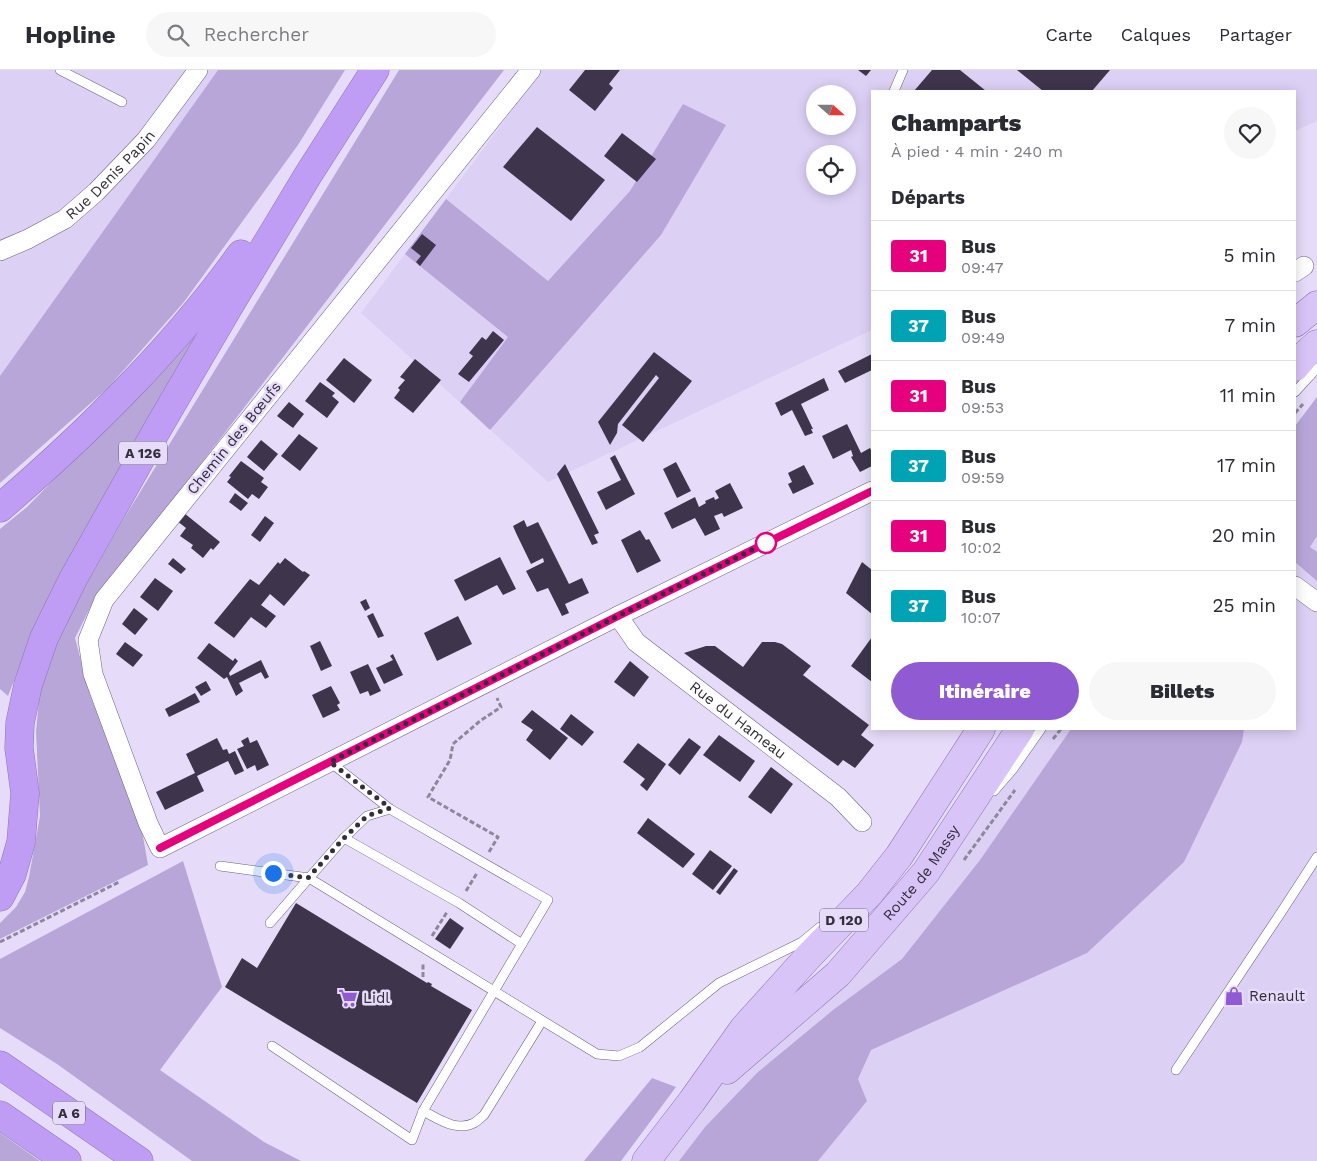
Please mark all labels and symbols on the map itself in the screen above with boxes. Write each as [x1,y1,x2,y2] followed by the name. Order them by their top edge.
[806,85,856,135] north arrow
[62,127,159,223] street label: Rue Denis Papin
[183,378,285,498] street label: Chemin des Bœufs
[119,442,167,464] road number: A 126
[755,532,777,554] unlabelled marker
[686,677,790,763] street label: Rue du Hameau
[879,821,964,924] street label: Route de Massy
[261,861,286,886] your location
[820,908,868,932] road number: D 120
[1223,985,1245,1007] shop icon: Renault
[337,987,359,1009] supermarket icon: Lidl
[1249,987,1306,1005] place label: Renault
[363,989,390,1007] place label: Lidl
[53,1102,85,1124] road number: A 6

